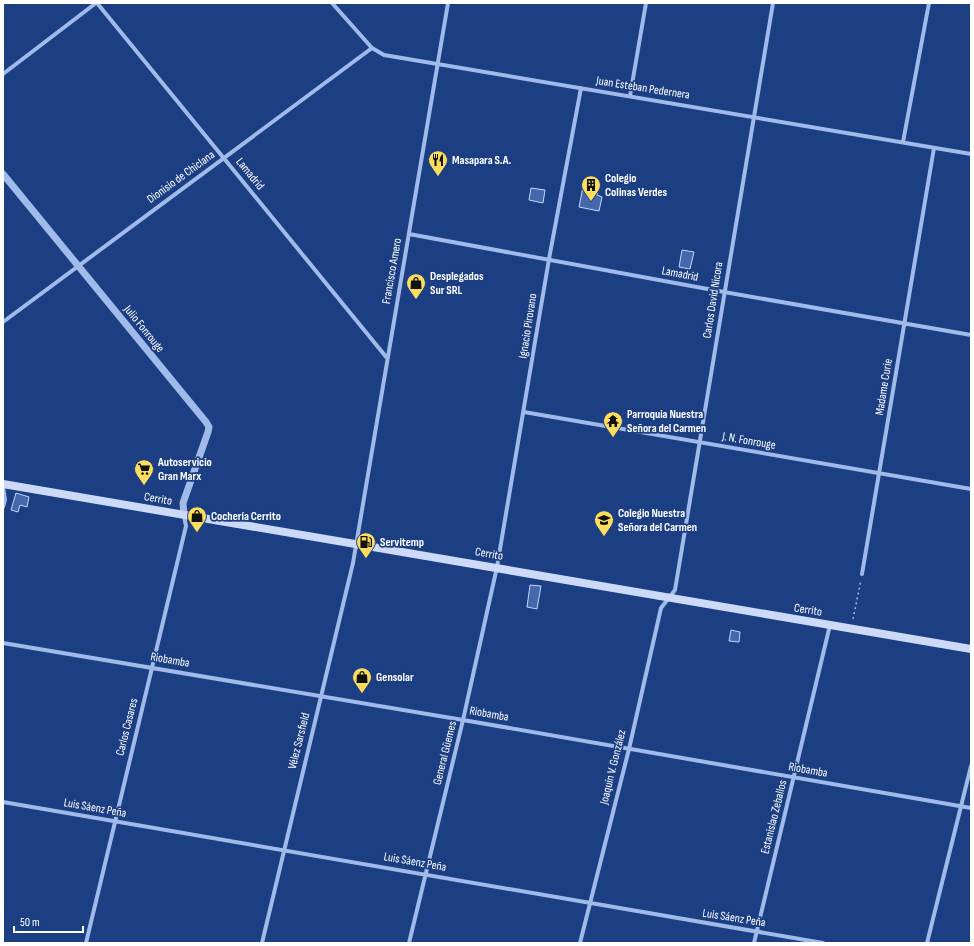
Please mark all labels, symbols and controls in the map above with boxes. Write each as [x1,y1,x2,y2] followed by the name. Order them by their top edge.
[594,73,691,103] street label: Juan Esteban Pedernera
[144,147,218,207] street label: Dionisio de Chiclana
[427,149,449,177] restaurant icon: Masapara S.A.
[452,153,512,168] place label: Masapara S.A.
[233,155,267,193] street label: Lamadrid
[605,171,668,200] place label: Colegio Colinas Verdes
[580,174,602,202] building icon: Colegio Colinas Verdes
[379,237,405,305] street label: Francisco Amero
[700,260,727,339] street label: Carlos David Nicora
[660,263,700,285] street label: Lamadrid
[430,269,484,298] place label: Desplegados Sur SRL
[405,272,427,300] shop icon: Desplegados Sur SRL
[515,292,541,360] street label: Ignacio Pirovano
[120,302,168,356] street label: Julio Fonrouge
[872,357,896,416] street label: Madame Curie
[627,407,706,436] place label: Parroquia Nuestra Señora del Carmen
[602,410,624,438] temple icon: Parroquia Nuestra Señora del Carmen
[720,429,777,453] street label: J. N. Fonrouge
[157,455,212,484] place label: Autoservicio Gran Marx
[133,458,155,486] supermarket icon: Autoservicio Gran Marx
[143,489,173,509] street label: Cerrito
[186,505,208,533] shop icon: Cochería Cerrito
[618,506,697,535] place label: Colegio Nuestra Señora del Carmen
[211,509,281,524] place label: Cochería Cerrito
[593,509,615,537] school or university icon: Colegio Nuestra Señora del Carmen
[355,531,377,559] fuel station icon: Servitemp
[380,535,424,550] place label: Servitemp
[474,544,504,564] street label: Cerrito
[793,600,823,620] street label: Cerrito
[149,649,191,671] street label: Riobamba
[351,666,373,694] shop icon: Gensolar
[376,670,414,685] place label: Gensolar
[113,697,141,757] street label: Carlos Casares
[468,703,510,725] street label: Riobamba
[285,711,313,771] street label: Vélez Sarsfield
[430,719,460,787] street label: General Güemes
[596,727,630,807] street label: Joaquín V. González
[787,759,829,781] street label: Riobamba
[758,778,790,856] street label: Estanislao Zeballos
[62,795,128,821] street label: Luis Sáenz Peña
[382,849,448,875] street label: Luis Sáenz Peña
[701,906,767,930] street label: Luis Sáenz Peña
[14,908,83,934] scale bar
[20,915,40,930] text: 50 m

